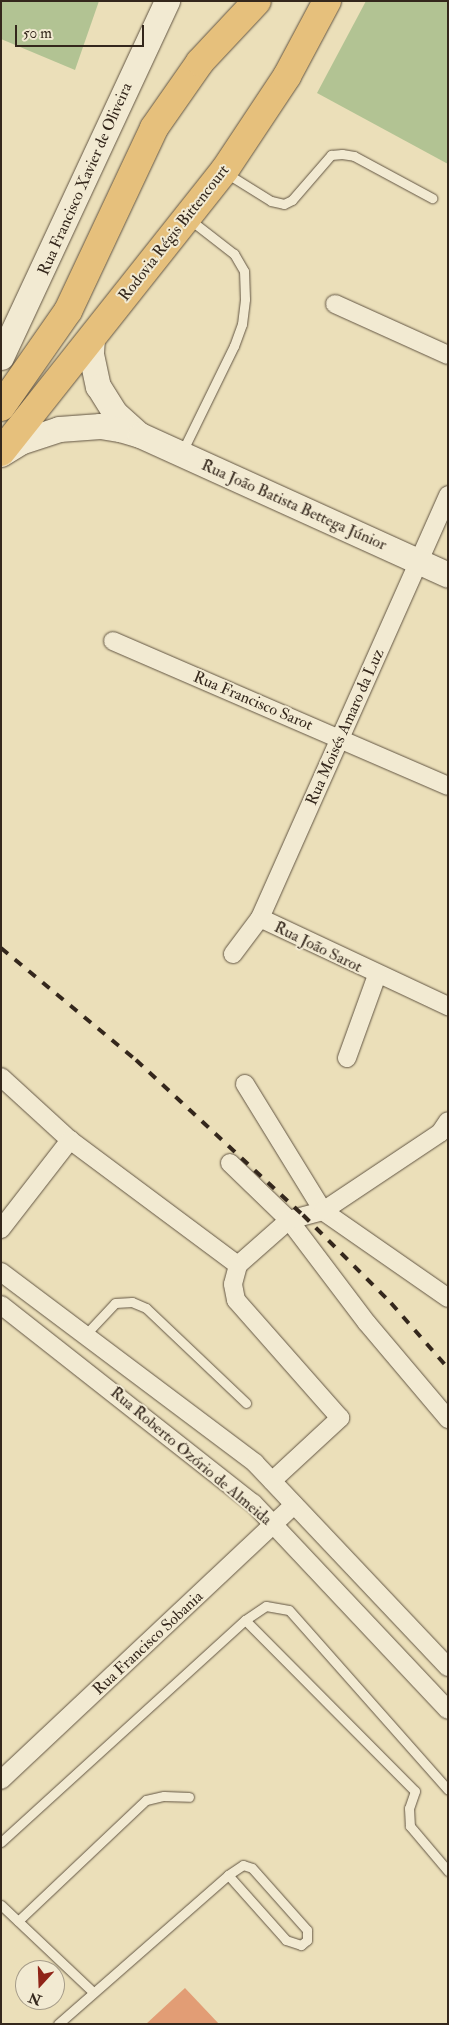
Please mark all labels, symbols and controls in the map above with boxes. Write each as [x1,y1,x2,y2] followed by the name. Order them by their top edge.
[18,15,146,47] scale bar
[23,24,52,43] text: 50 m
[34,80,136,278] street label: Rua Francisco Xavier de Oliveira
[115,161,233,305] street label: Rodovia Régis Bittencourt
[198,455,390,555] street label: Rua João Batista Bettega Júnior
[302,646,388,808] street label: Rua Moisés Amaro da Luz
[190,667,316,735] street label: Rua Francisco Sarot
[271,917,365,977] street label: Rua João Sarot
[106,1383,276,1529] street label: Rua Roberto Ozório de Almeida
[89,1587,207,1699] street label: Rua Francisco Sobania
[15,1960,65,2010] north arrow
[26,1988,44,2009] text: N

